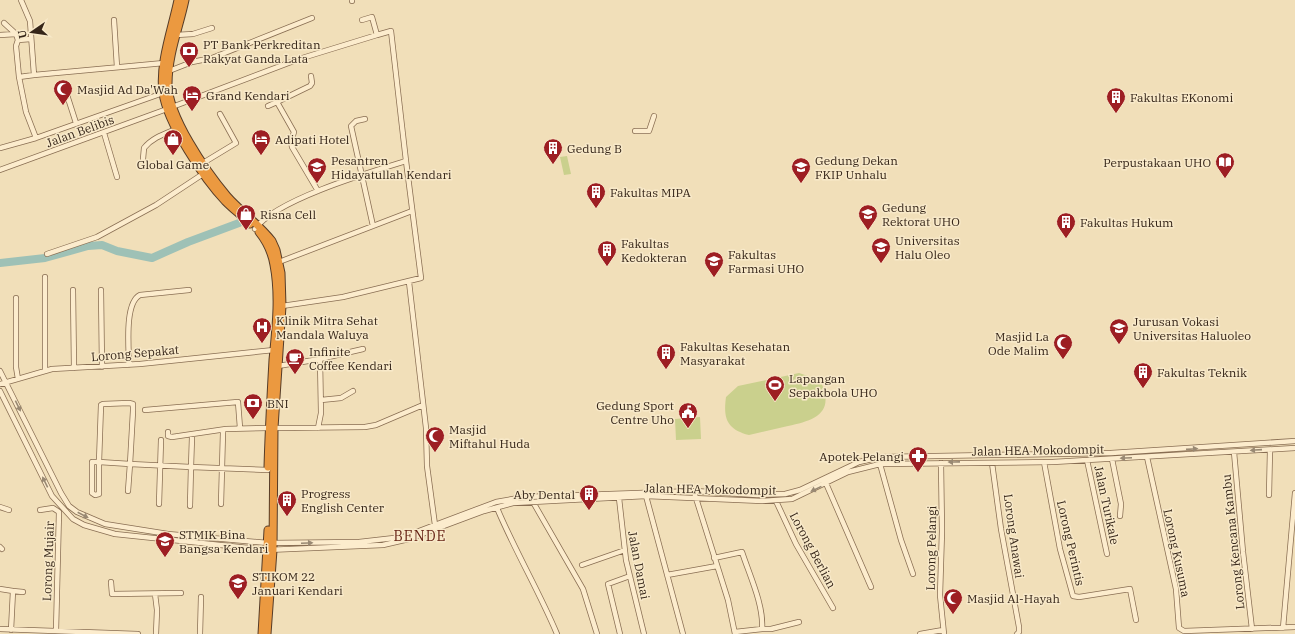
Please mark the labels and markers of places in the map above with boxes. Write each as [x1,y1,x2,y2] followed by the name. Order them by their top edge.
[203,37,321,66] place label: PT Bank Perkreditan Rakyat Ganda Lata
[178,40,200,68] bank icon: PT Bank Perkreditan Rakyat Ganda Lata
[52,78,74,106] mosque icon: Masjid Ad Da'Wah
[77,82,179,97] place label: Masjid Ad Da'Wah
[181,84,203,112] hotel icon: Grand Kendari
[1105,86,1127,114] building icon: Fakultas EKonomi
[206,88,290,103] place label: Grand Kendari
[1130,90,1233,105] place label: Fakultas EKonomi
[162,128,184,156] shop icon: Global Game
[250,128,272,156] hotel icon: Adipati Hotel
[275,132,350,147] place label: Adipati Hotel
[542,137,564,165] building icon: Gedung B
[567,141,622,156] place label: Gedung B
[1214,151,1236,179] library icon: Perpustakaan UHO
[331,153,452,182] place label: Pesantren Hidayatullah Kendari
[815,153,898,182] place label: Gedung Dekan FKIP Unhalu
[1103,155,1211,170] place label: Perpustakaan UHO
[306,156,328,184] school or university icon: Pesantren Hidayatullah Kendari
[790,156,812,184] school or university icon: Gedung Dekan FKIP Unhalu
[137,157,209,172] place label: Global Game
[585,181,607,209] building icon: Fakultas MIPA
[610,185,692,200] place label: Fakultas MIPA
[882,200,960,229] place label: Gedung Rektorat UHO
[235,203,257,231] shop icon: Risna Cell
[857,203,879,231] school or university icon: Gedung Rektorat UHO
[260,207,316,222] place label: Risna Cell
[1055,211,1077,239] building icon: Fakultas Hukum
[1080,215,1174,230] place label: Fakultas Hukum
[895,233,960,262] place label: Universitas Halu Oleo
[621,236,687,265] place label: Fakultas Kedokteran
[870,236,892,264] school or university icon: Universitas Halu Oleo
[596,239,618,267] building icon: Fakultas Kedokteran
[728,247,804,276] place label: Fakultas Farmasi UHO
[703,250,725,278] school or university icon: Fakultas Farmasi UHO
[276,313,378,342] place label: Klinik Mitra Sehat Mandala Waluya
[1133,314,1251,343] place label: Jurusan Vokasi Universitas Haluoleo
[251,316,273,344] hospital icon: Klinik Mitra Sehat Mandala Waluya
[1108,317,1130,345] school or university icon: Jurusan Vokasi Universitas Haluoleo
[988,329,1050,358] place label: Masjid La Ode Malim
[1052,332,1074,360] mosque icon: Masjid La Ode Malim
[680,339,791,368] place label: Fakultas Kesehatan Masyarakat
[655,342,677,370] building icon: Fakultas Kesehatan Masyarakat
[309,344,393,373] place label: Infinite Coffee Kendari
[284,347,306,375] cafe icon: Infinite Coffee Kendari
[1132,361,1154,389] building icon: Fakultas Teknik
[1157,365,1247,380] place label: Fakultas Teknik
[789,371,877,400] place label: Lapangan Sepakbola UHO
[764,374,786,402] sports icon: Lapangan Sepakbola UHO
[242,392,264,420] bank icon: BNI
[267,396,289,411] place label: BNI
[596,398,674,427] place label: Gedung Sport Centre Uho
[677,401,699,429] public building icon: Gedung Sport Centre Uho
[449,422,531,451] place label: Masjid Miftahul Huda
[424,425,446,453] mosque icon: Masjid Miftahul Huda
[907,445,929,473] pharmacy icon: Apotek Pelangi
[819,449,904,464] place label: Apotek Pelangi
[578,483,600,511] building icon: Aby Dental
[301,486,385,515] place label: Progress English Center
[513,487,575,502] place label: Aby Dental
[276,489,298,517] building icon: Progress English Center
[179,527,268,556] place label: STMIK Bina Bangsa Kendari
[154,530,176,558] school or university icon: STMIK Bina Bangsa Kendari
[252,569,343,598] place label: STIKOM 22 Januari Kendari
[227,572,249,600] school or university icon: STIKOM 22 Januari Kendari
[942,587,964,615] mosque icon: Masjid Al-Hayah
[967,591,1060,606] place label: Masjid Al-Hayah

